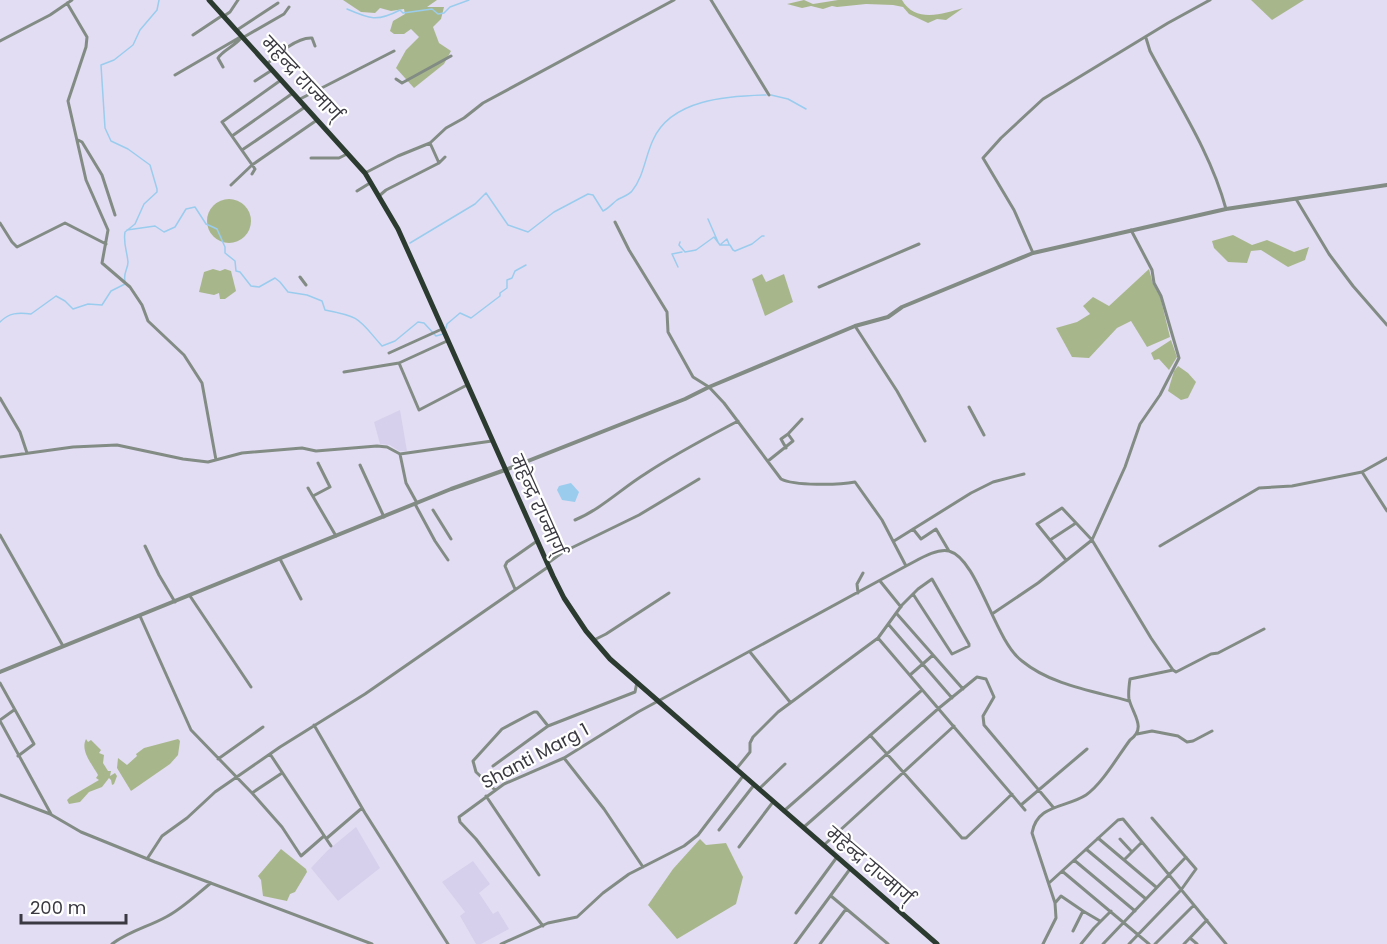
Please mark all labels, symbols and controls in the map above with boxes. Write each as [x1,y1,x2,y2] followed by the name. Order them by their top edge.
[255,30,349,129] street label: महेन्द्र राज्मार्ग्
[504,450,572,562] street label: महेन्द्र राज्मार्ग्
[476,717,593,794] street label: Shanti Marg 1
[820,820,920,912] street label: महेन्द्र राज्मार्ग्
[21,887,126,925] scale bar
[30,895,86,920] text: 200 m

